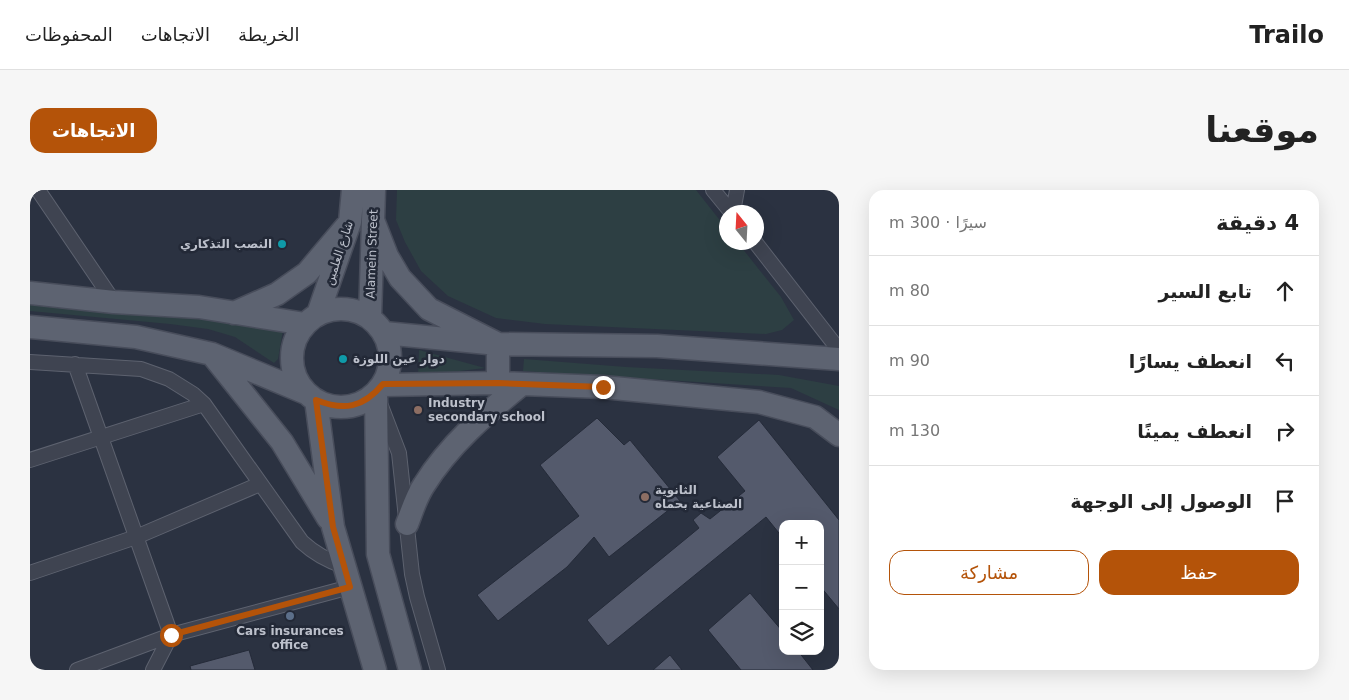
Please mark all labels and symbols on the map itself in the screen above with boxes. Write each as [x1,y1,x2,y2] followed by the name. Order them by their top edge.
[719,205,764,250] north arrow
[363,209,381,299] street label: Alamein Street
[322,219,357,287] street label: شارع العلمين
[180,237,272,251] place label: النصب التذكاري
[276,238,288,250] marker: النصب التذكاري
[353,352,445,367] place label: دوار عين اللوزة
[337,353,349,365] marker: دوار عين اللوزة
[592,376,615,399] route end
[428,396,545,424] place label: Industry secondary school
[412,404,424,416] marker: Industry secondary school
[655,483,742,511] place label: الثانوية الصناعية بحماه
[639,491,651,503] marker: الثانوية الصناعية بحماه
[284,610,296,622] marker: Cars insurances office
[160,624,183,647] route start
[236,624,344,652] place label: Cars insurances office

